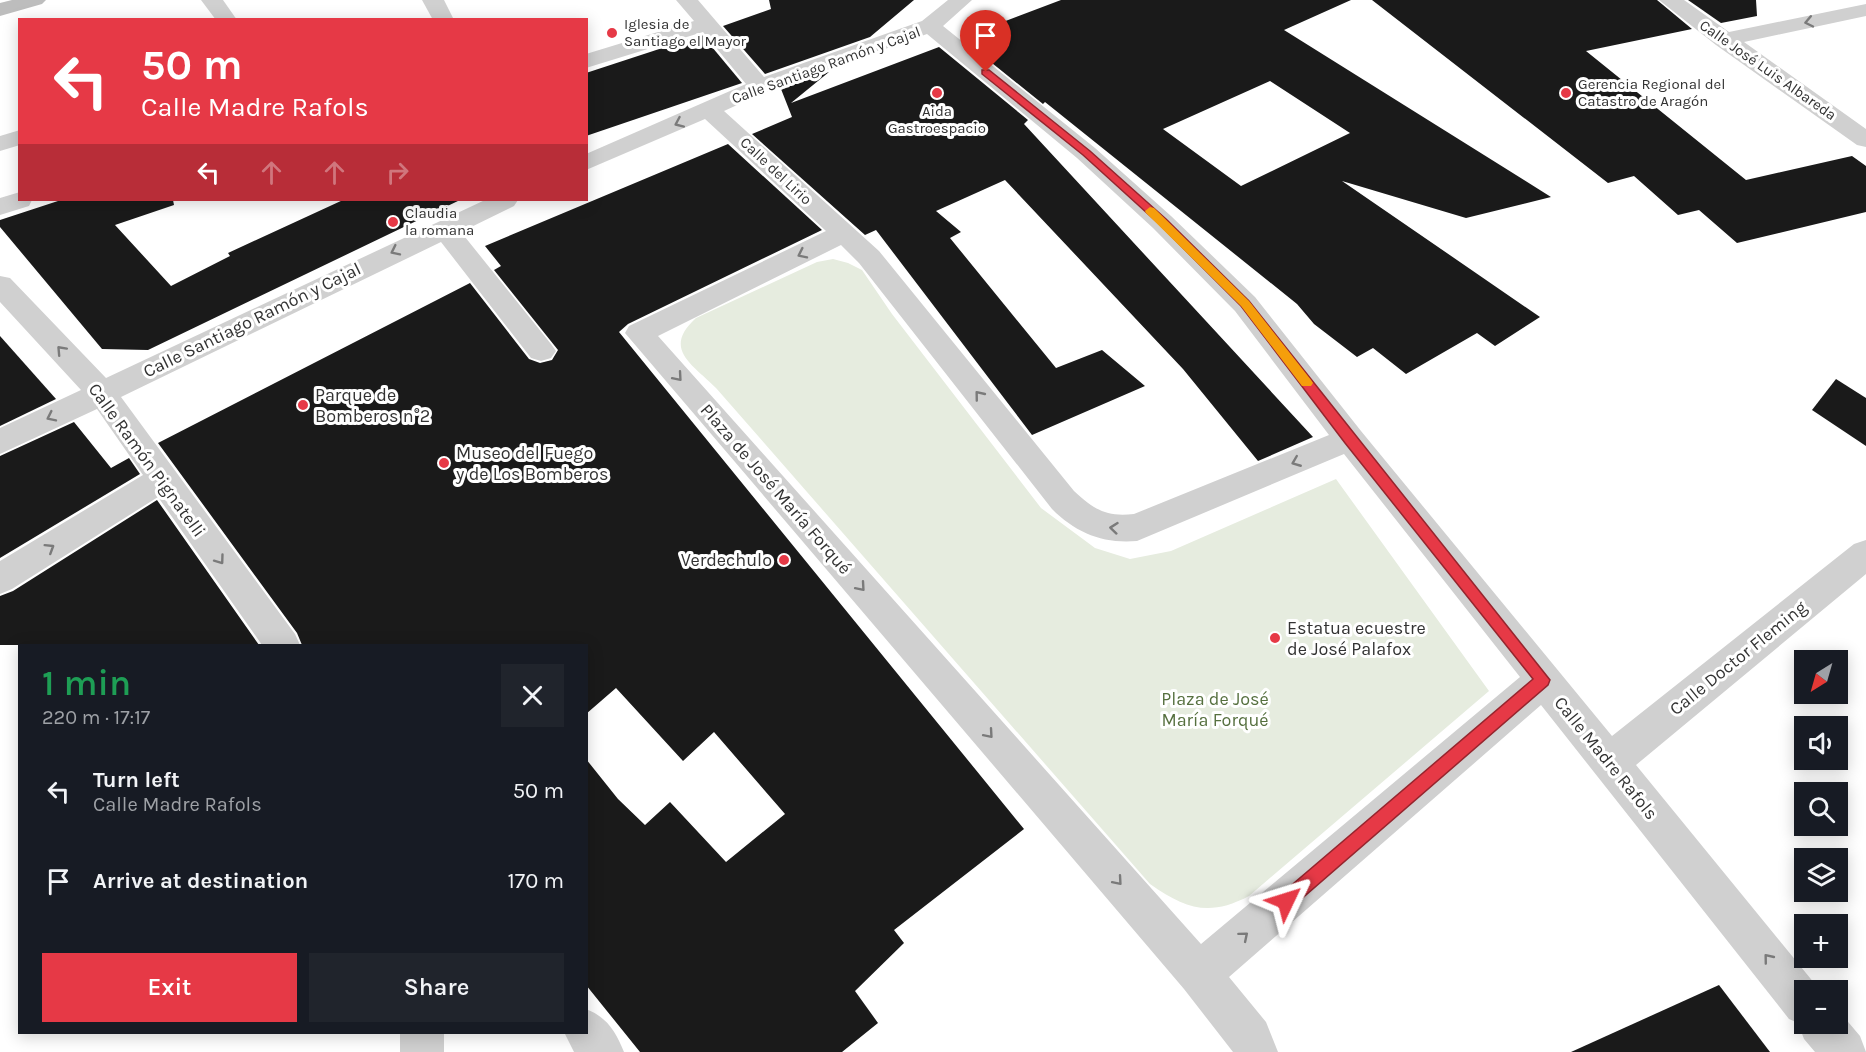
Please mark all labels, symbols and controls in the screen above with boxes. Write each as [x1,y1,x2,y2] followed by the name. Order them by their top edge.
[960,10,1011,72] pin
[624,15,747,50] place label: Iglesia de Santiago el Mayor
[1804,15,1814,28] one-way arrow
[1696,16,1840,124] street label: Calle José Luis Albareda
[969,19,1002,52] icon: arrive
[729,22,923,108] street label: Calle Santiago Ramón y Cajal
[605,26,619,40] marker: Iglesia de Santiago el Mayor
[141,40,243,90] text: 50 m
[42,42,120,120] icon: left
[1578,75,1725,110] place label: Gerencia Regional del Catastro de Aragón
[930,86,944,100] marker: Aida Gastroespacio
[1559,86,1573,100] marker: Gerencia Regional del Catastro de Aragón
[141,91,369,123] text: Calle Madre Rafols
[888,102,986,137] place label: Aida Gastroespacio
[675,115,686,127] one-way arrow
[737,133,815,209] street label: Calle del Lirio
[192,156,225,189] icon: left
[255,156,288,189] icon: ahead
[318,156,351,189] icon: ahead
[381,156,414,189] icon: right
[405,204,474,239] place label: Claudia la romana
[386,215,400,229] marker: Claudia la romana
[391,244,402,256] one-way arrow
[797,246,808,258] one-way arrow
[140,258,364,382] street label: Calle Santiago Ramón y Cajal
[57,346,68,357] one-way arrow
[671,370,682,380] one-way arrow
[84,379,210,541] street label: Calle Ramón Pignatelli
[315,384,430,427] place label: Parque de Bomberos n°2
[975,391,986,402] one-way arrow
[296,398,310,412] marker: Parque de Bomberos n°2
[696,399,856,579] street label: Plaza de José María Forqué
[46,410,57,421] one-way arrow
[455,442,608,485] place label: Museo del Fuego y de Los Bomberos
[1291,455,1302,467] one-way arrow
[437,456,451,470] marker: Museo del Fuego y de Los Bomberos
[1109,522,1119,535] one-way arrow
[44,543,54,555] one-way arrow
[681,549,772,571] place label: Verdechulo
[213,553,224,564] one-way arrow
[777,553,791,567] marker: Verdechulo
[854,580,865,591] one-way arrow
[1665,596,1811,720] street label: Calle Doctor Fleming
[1287,617,1426,660] place label: Estatua ecuestre de José Palafox
[1268,631,1282,645] marker: Estatua ecuestre de José Palafox
[1794,650,1848,704] north arrow
[1794,650,1848,1034] map controls
[42,662,131,704] text: 1 min
[501,664,564,727] button: close
[1161,688,1269,731] park label: Plaza de José María Forqué
[1550,692,1662,824] street label: Calle Madre Rafols
[42,706,150,729] text: 220 m · 17:17
[1794,716,1848,770] button: sound
[982,727,993,738] one-way arrow
[93,767,180,793] text: Turn left
[42,775,75,808] icon: left
[513,778,564,804] text: 50 m
[1794,782,1848,836] button: search
[93,793,262,816] text: Calle Madre Rafols
[1794,848,1848,902] button: layers
[42,865,75,898] icon: arrive
[93,868,308,894] text: Arrive at destination
[508,868,564,894] text: 170 m
[1254,869,1318,933] position arrow
[1110,874,1121,885] one-way arrow
[1794,914,1848,968] button: +
[1237,933,1248,944] one-way arrow
[42,953,297,1022] button: Exit
[309,953,564,1022] button: Share
[1764,954,1775,965] one-way arrow
[1794,980,1848,1034] button: −

